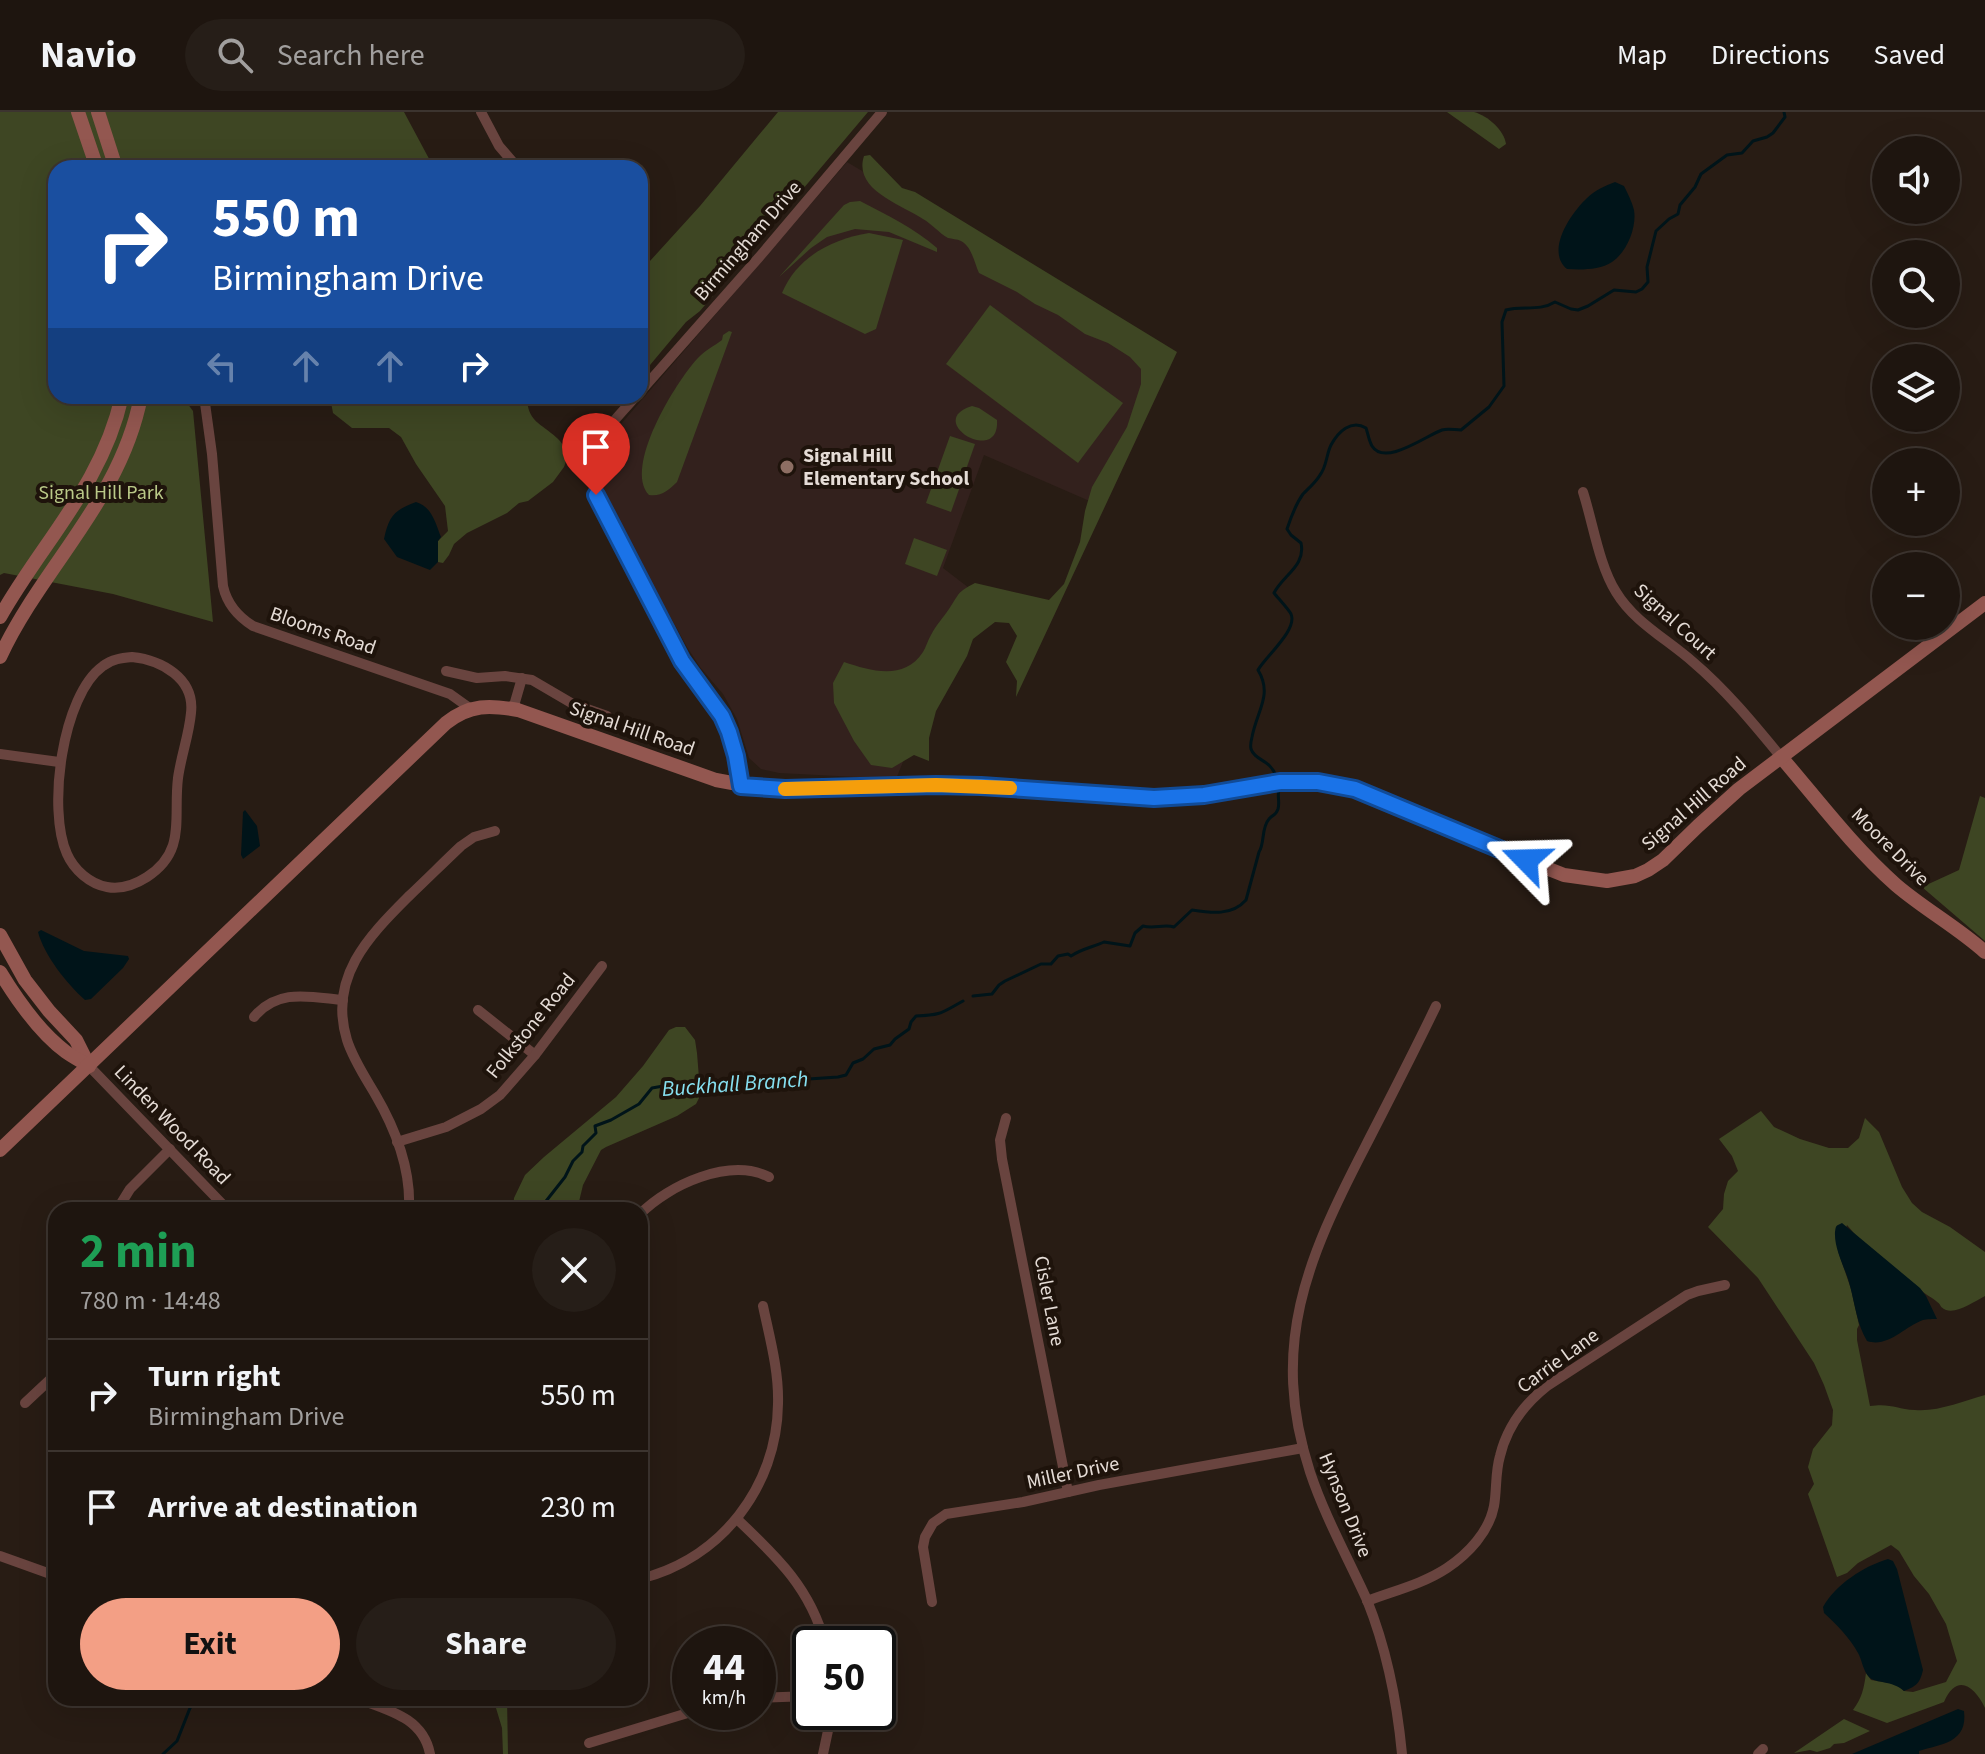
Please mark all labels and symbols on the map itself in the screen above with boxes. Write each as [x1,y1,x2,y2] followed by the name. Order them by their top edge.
[688,175,808,307] street label: Birmingham Drive
[562,413,630,495] pin
[803,442,969,493] place label: Signal Hill Elementary School
[778,458,796,476] marker: Signal Hill Elementary School
[38,479,164,507] park label: Signal Hill Park
[1627,577,1723,667] street label: Signal Court
[266,600,380,662] street label: Blooms Road
[566,694,698,764] street label: Signal Hill Road
[1635,750,1753,858] street label: Signal Hill Road
[1845,802,1935,892] street label: Moore Drive
[1484,818,1568,902] position arrow
[480,967,582,1085] street label: Folkstone Road
[107,1059,237,1191] street label: Linden Wood Road
[661,1063,809,1105] water label: Buckhall Branch
[1027,1253,1071,1349] street label: Cisler Lane
[1511,1322,1605,1400] street label: Carrie Lane
[1311,1448,1379,1562] street label: Hynson Drive
[1024,1450,1122,1496] street label: Miller Drive
[792,1626,896,1730] speed limit sign: 50

